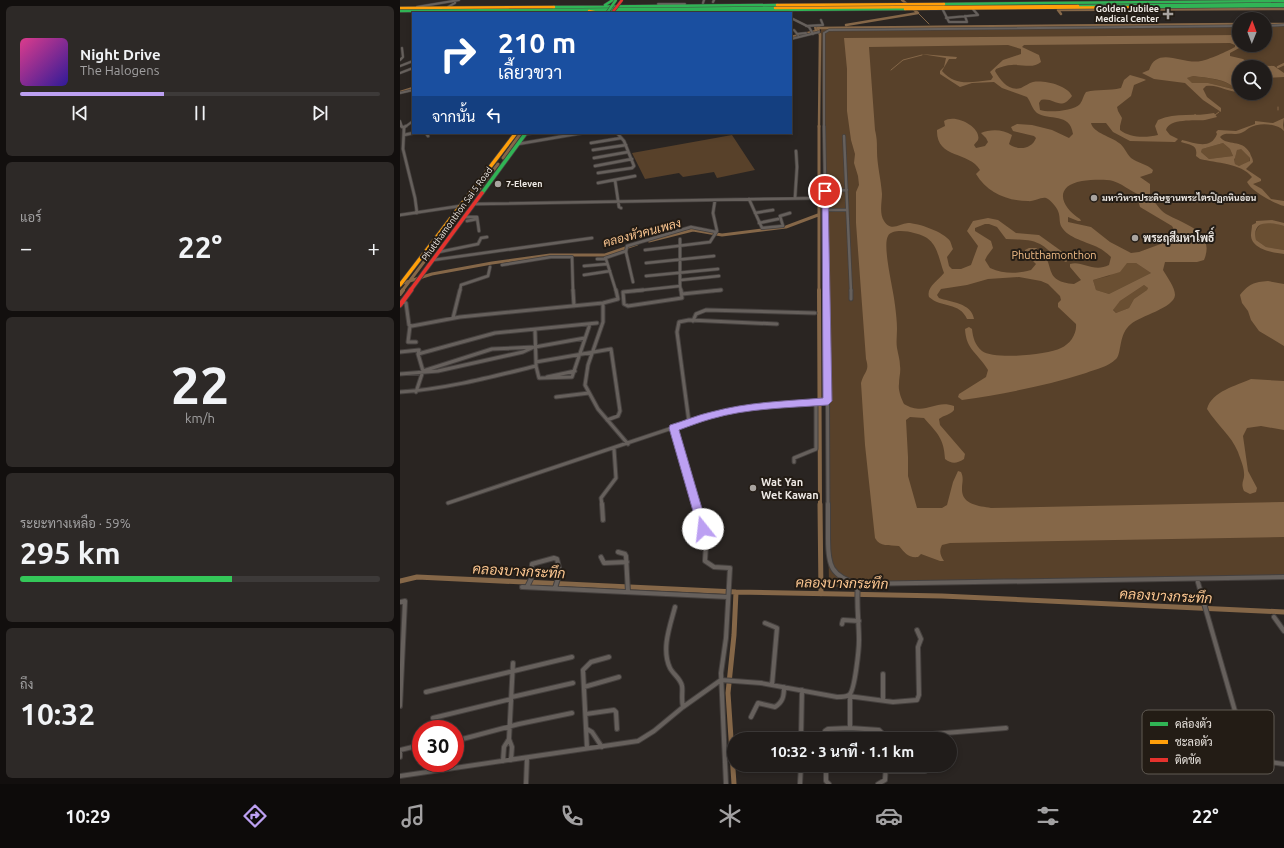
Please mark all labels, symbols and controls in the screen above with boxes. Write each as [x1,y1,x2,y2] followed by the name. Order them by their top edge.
[1095,4,1159,24] place label: Golden Jubilee Medical Center
[1162,8,1174,20] marker: Golden Jubilee Medical Center
[1232,12,1272,52] north arrow
[1232,12,1272,100] map controls
[498,27,576,58] text: 210 m
[432,28,484,80] icon: right
[80,46,161,63] text: Night Drive
[1232,60,1272,100] button: search
[498,62,562,82] text: เลี้ยวขวา
[80,63,159,77] text: The Halogens
[69,102,91,124] icon: previous
[189,102,211,124] icon: pause
[309,102,331,124] icon: next
[483,104,505,126] icon: left
[432,108,475,125] text: จากนั้น
[420,165,494,263] street label: Phutthamonthon Sai 5 Road
[808,174,842,208] pin
[493,179,503,189] marker: 7-Eleven
[506,179,542,189] place label: 7-Eleven
[814,180,836,202] icon: arrive
[1102,192,1256,204] place label: มหาวิหารประดิษฐานพระไตรปิฏกหินอ่อน
[1089,193,1099,203] marker: มหาวิหารประดิษฐานพระไตรปิฏกหินอ่อน
[20,210,41,224] text: แอร์
[601,216,683,249] water label: คลองหัวคนเพลง
[1143,226,1215,245] place label: พระฤสีมหาโพธิ์
[178,230,222,264] text: 22°
[1130,233,1140,243] marker: พระฤสีมหาโพธิ์
[20,235,32,260] text: −
[368,235,380,260] text: +
[1011,249,1097,261] park label: Phutthamonthon
[171,356,229,414] text: 22
[185,411,215,425] text: km/h
[761,476,819,501] place label: Wat Yan Wet Kawan
[748,483,758,493] marker: Wat Yan Wet Kawan
[682,508,724,550] position arrow
[20,516,131,530] text: ระยะทางเหลือ · 59%
[20,536,121,570] text: 295 km
[472,561,566,581] water label: คลองบางกระทึก
[795,574,889,592] water label: คลองบางกระทึก
[1119,586,1213,606] water label: คลองบางกระทึก
[20,677,33,691] text: ถึง
[20,697,95,731] text: 10:32
[1142,710,1274,774] legend
[1175,717,1212,730] text: คล่องตัว
[412,720,464,772] speed limit sign: 30
[1175,735,1213,748] text: ชะลอตัว
[770,743,914,760] text: 10:32 · 3 นาที · 1.1 km
[1175,753,1201,766] text: ติดขัด
[241,802,269,830] icon: directions
[399,802,427,830] icon: music
[558,802,586,830] icon: phone
[716,802,744,830] icon: climate
[875,802,903,830] icon: car
[1034,802,1062,830] icon: filters
[65,806,110,826] text: 10:29
[1192,806,1219,826] text: 22°

